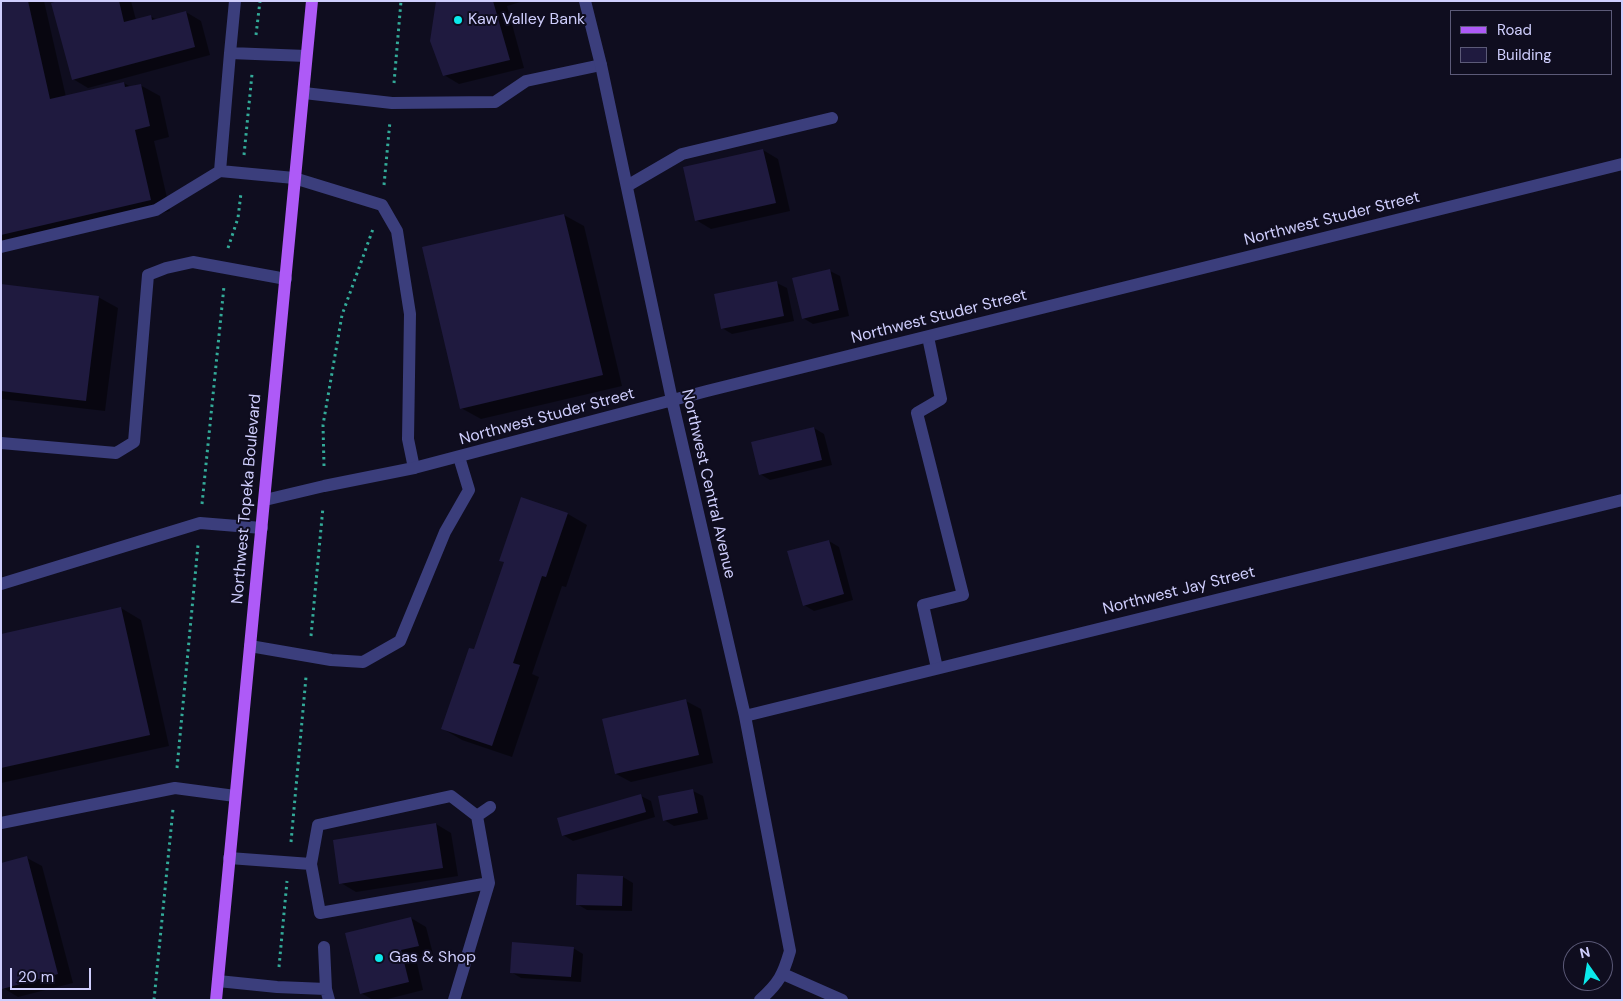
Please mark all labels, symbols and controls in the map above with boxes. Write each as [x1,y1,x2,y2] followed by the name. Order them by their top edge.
[468,10,585,30] place label: Kaw Valley Bank
[1450,10,1613,75] legend
[452,14,464,26] marker: Kaw Valley Bank
[1497,20,1532,40] text: Road
[1497,45,1552,65] text: Building
[1242,188,1422,250] street label: Northwest Studer Street
[849,286,1029,348] street label: Northwest Studer Street
[457,384,637,450] street label: Northwest Studer Street
[677,387,739,581] street label: Northwest Central Avenue
[228,393,266,605] street label: Northwest Topeka Boulevard
[1101,563,1257,619] street label: Northwest Jay Street
[1563,941,1613,991] north arrow
[1578,942,1592,962] text: N
[389,948,476,968] place label: Gas & Shop
[373,952,385,964] marker: Gas & Shop
[12,958,94,990] scale bar
[18,967,54,987] text: 20 m

